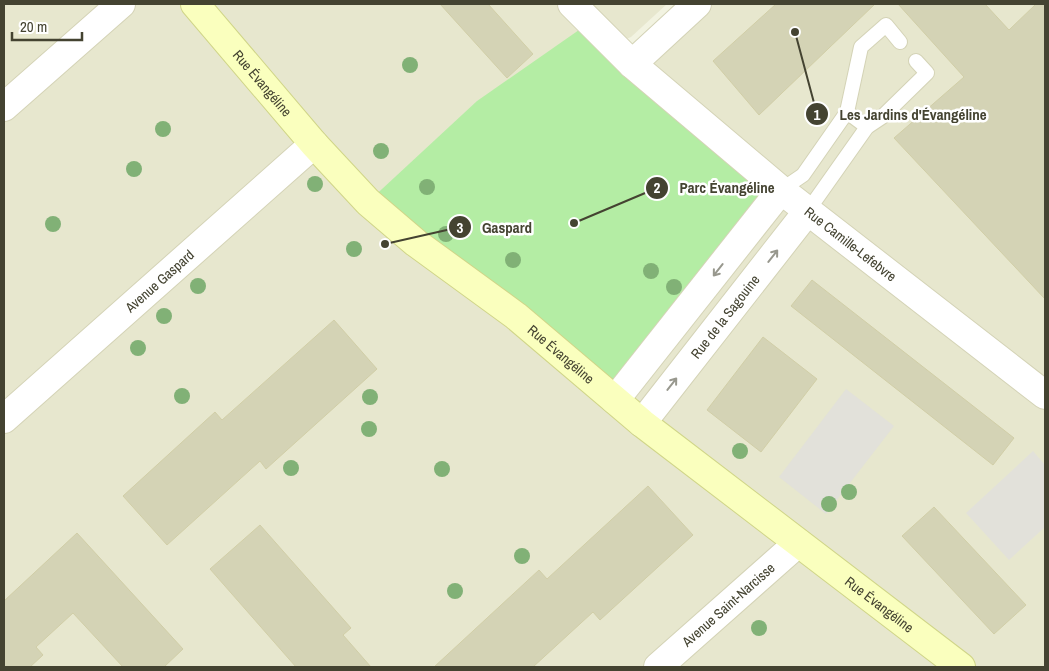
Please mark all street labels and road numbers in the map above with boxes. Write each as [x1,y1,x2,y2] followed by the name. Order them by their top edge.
[229,46,296,120] street label: Rue Évangéline
[801,203,900,285] street label: Rue Camille-Lefebvre
[121,246,198,317] street label: Avenue Gaspard
[687,271,764,362] street label: Rue de la Sagouine
[524,321,598,388] street label: Rue Évangéline
[677,559,779,651] street label: Avenue Saint-Narcisse
[841,573,917,637] street label: Rue Évangéline

